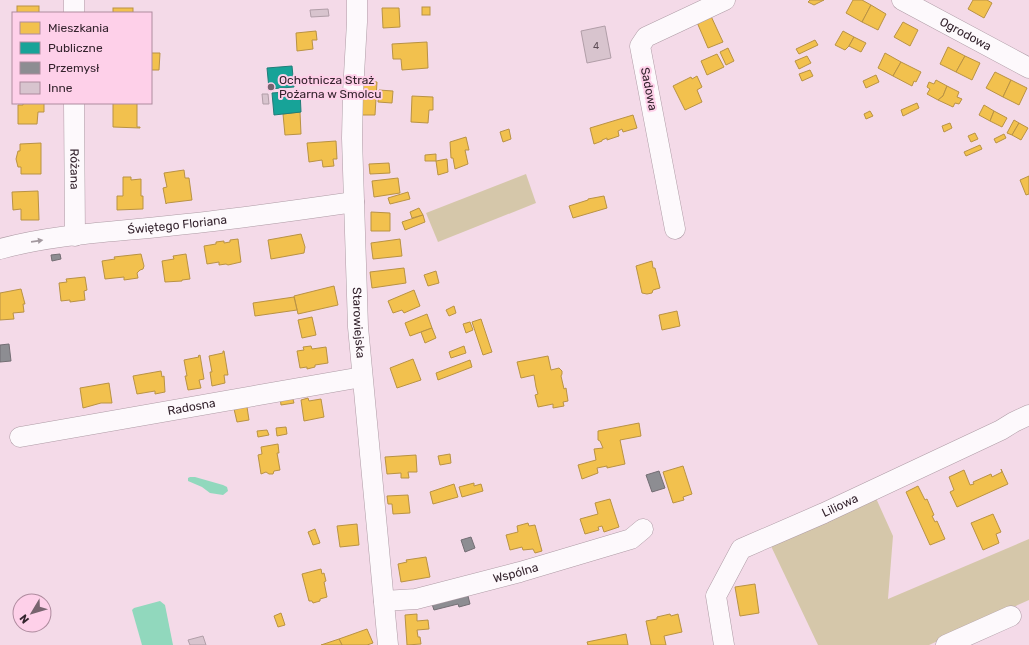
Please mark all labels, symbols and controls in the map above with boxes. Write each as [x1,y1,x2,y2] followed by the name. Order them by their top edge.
[12,12,152,104] legend
[937,14,994,54] street label: Ogrodowa
[48,21,109,35] text: Mieszkania
[593,40,599,52] house number: 4
[48,41,103,55] text: Publiczne
[48,61,100,75] text: Przemysł
[638,66,660,112] street label: Sadowa
[279,73,381,101] place label: Ochotnicza Straż Pożarna w Smolcu
[48,81,73,95] text: Inne
[266,82,276,92] marker: Ochotnicza Straż Pożarna w Smolcu
[67,148,82,190] street label: Różana
[127,213,228,237] street label: Świętego Floriana
[31,238,43,244] one-way arrow
[350,287,368,359] street label: Starowiejska
[166,396,217,418] street label: Radosna
[820,491,860,520] street label: Liliowa
[491,560,540,586] street label: Wspólna
[12,593,52,633] north arrow
[17,612,32,626] text: N

